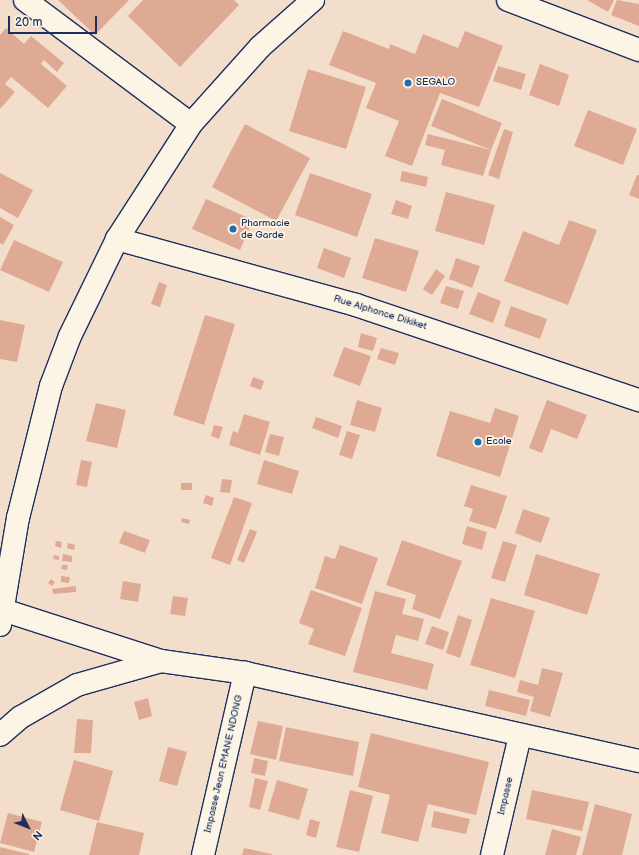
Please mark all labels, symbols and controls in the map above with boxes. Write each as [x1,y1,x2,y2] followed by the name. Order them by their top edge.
[10,8,99,34] scale bar
[15,15,42,30] text: 20 m
[416,77,455,89] place label: SEGALO
[403,78,413,88] marker: SEGALO
[241,217,290,240] place label: Pharmacie de Garde
[228,224,238,234] marker: Pharmacie de Garde
[332,293,428,333] street label: Rue Alphonce Dikiket
[486,436,512,448] place label: Ecole
[473,437,483,447] marker: Ecole
[202,694,246,834] street label: Impasse Jean EMANE NDONG
[496,776,516,816] street label: Impasse
[8,807,48,847] north arrow
[30,828,45,843] text: N

